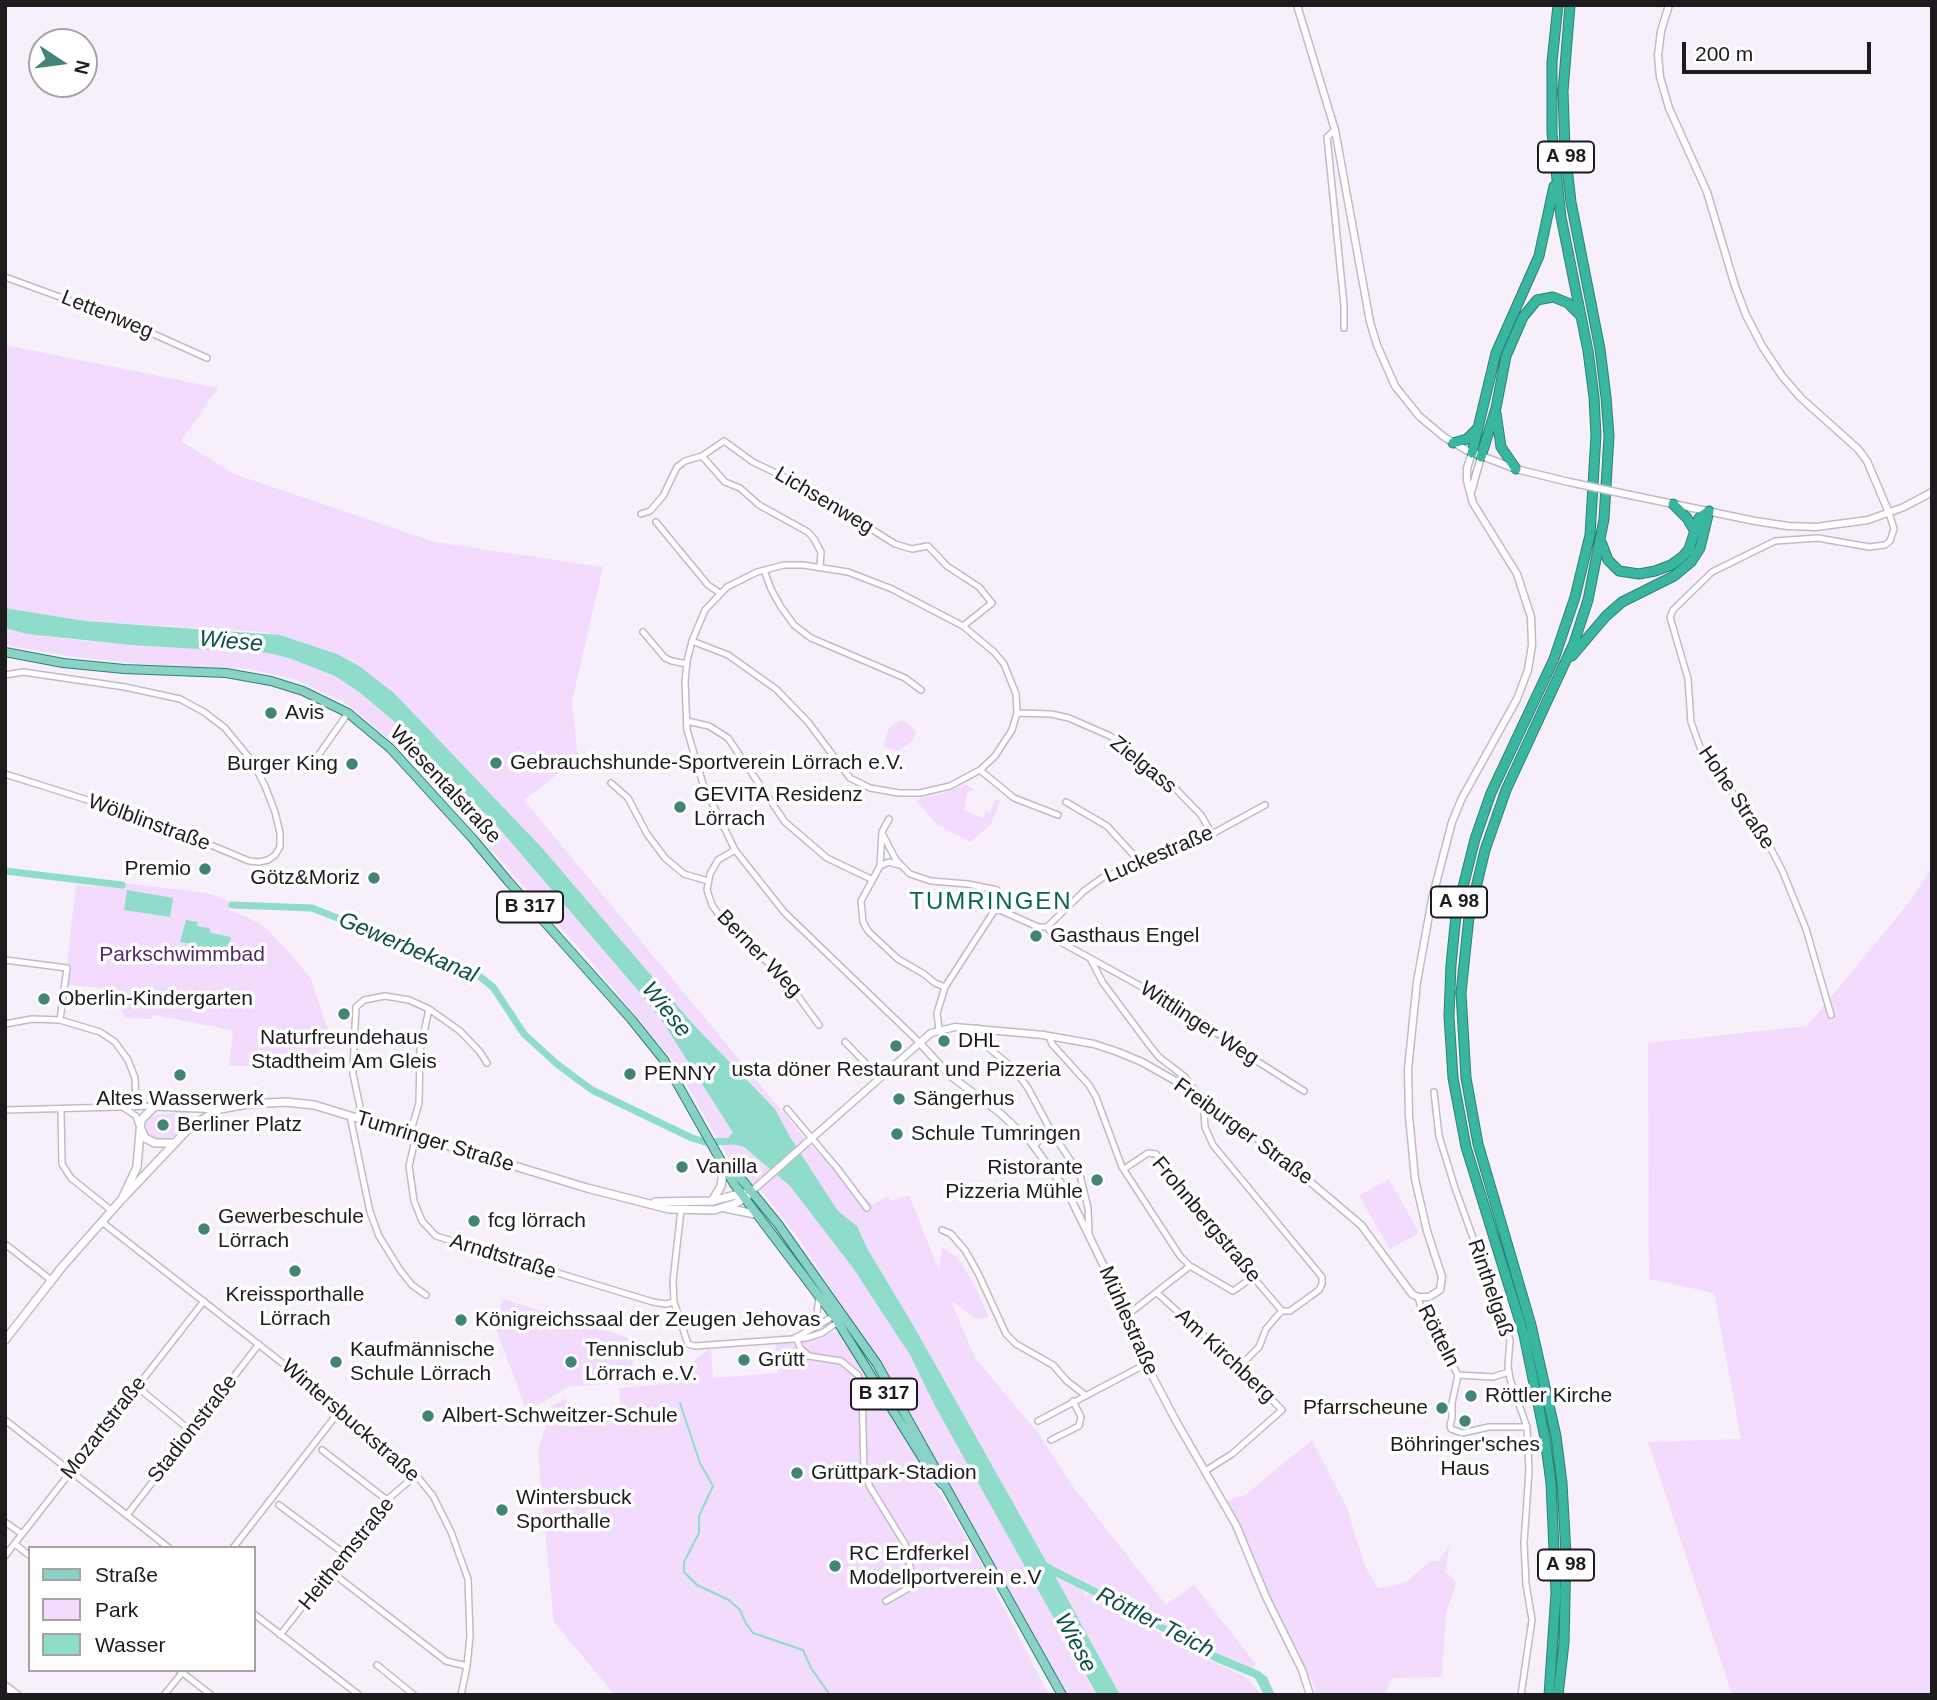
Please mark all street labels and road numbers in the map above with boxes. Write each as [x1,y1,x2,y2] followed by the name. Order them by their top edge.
[1538,141,1594,172] road number: A 98
[57,285,157,345] street label: Lettenweg
[770,462,878,540] street label: Lichsenweg
[384,721,506,849] street label: Wiesentalstraße
[1105,731,1181,799] street label: Zielgass
[1692,742,1780,854] street label: Hohe Straße
[84,789,214,857] street label: Wölblinstraße
[1101,821,1217,889] street label: Luckestraße
[1431,887,1487,918] road number: A 98
[497,892,563,923] road number: B 317
[711,905,807,1003] street label: Berner Weg
[1135,976,1263,1072] street label: Wittlinger Weg
[1169,1073,1317,1191] street label: Freiburger Straße
[353,1106,517,1178] street label: Tumringer Straße
[1146,1152,1266,1288] street label: Frohnbergstraße
[447,1229,559,1285] street label: Arndtstraße
[1462,1236,1518,1340] street label: Rinthelgaß
[1093,1263,1163,1379] street label: Mühlestraße
[1412,1301,1464,1371] street label: Rötteln
[1170,1303,1280,1409] street label: Am Kirchberg
[276,1354,424,1488] street label: Wintersbuckstraße
[143,1370,243,1488] street label: Stadionstraße
[56,1372,152,1484] street label: Mozartstraße
[851,1378,917,1410] road number: B 317
[294,1493,400,1615] street label: Heithemstraße
[1538,1550,1594,1581] road number: A 98

